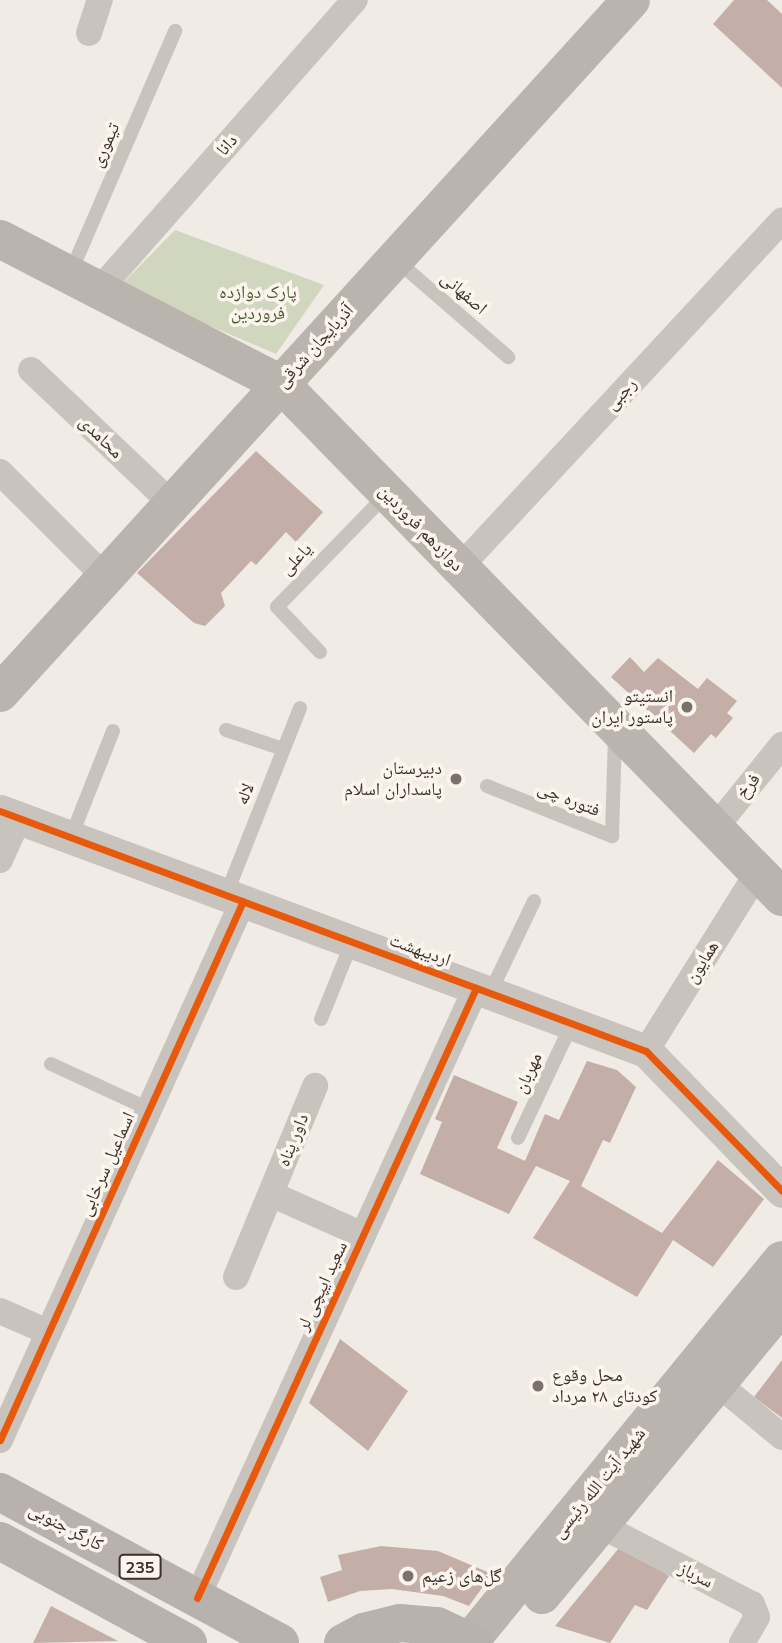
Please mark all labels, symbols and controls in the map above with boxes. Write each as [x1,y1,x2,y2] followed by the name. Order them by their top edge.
[86,119,124,171] street label: تیموری
[212,130,242,160] street label: دانا
[436,267,492,319] street label: اصفهانی
[219,282,297,324] park label: پارک دوازده فروردین
[272,300,358,392] street label: آذربایجان شرقی
[601,373,641,415] street label: رجبی
[75,411,127,463] street label: محامدی
[374,480,468,576] street label: دوازدهم فروردین
[276,538,316,580] street label: یاعلی
[591,686,673,728] place label: انستیتو پاستور ایران
[679,699,695,715] marker: انستیتو پاستور ایران
[344,758,442,800] place label: دبیرستان پاسداران اسلام
[731,769,765,803] street label: فرخ
[448,771,464,787] marker: دبیرستان پاسداران اسلام
[535,777,603,821] street label: فتوره چی
[231,780,259,808] street label: لاله
[386,929,454,971] street label: اردیبهشت
[681,937,723,987] street label: همایون
[509,1049,547,1097] street label: مهربان
[74,1109,140,1219] street label: اسماعیل سرخابی
[273,1110,313,1170] street label: داور پناه
[292,1238,352,1334] street label: سعید ایپچی لر
[552,1365,657,1408] place label: محل وقوع کودتای ۲۸ مرداد
[530,1378,546,1394] marker: محل وقوع کودتای ۲۸ مرداد
[548,1423,650,1543] street label: شهید آیت الله رئیسی
[25,1498,107,1556] street label: کارگر جنوبی
[117,1554,163,1580] road number: 235
[675,1557,717,1593] street label: سرباز
[422,1565,502,1587] place label: گل‌های زعیم
[400,1568,416,1584] marker: گل‌های زعیم

